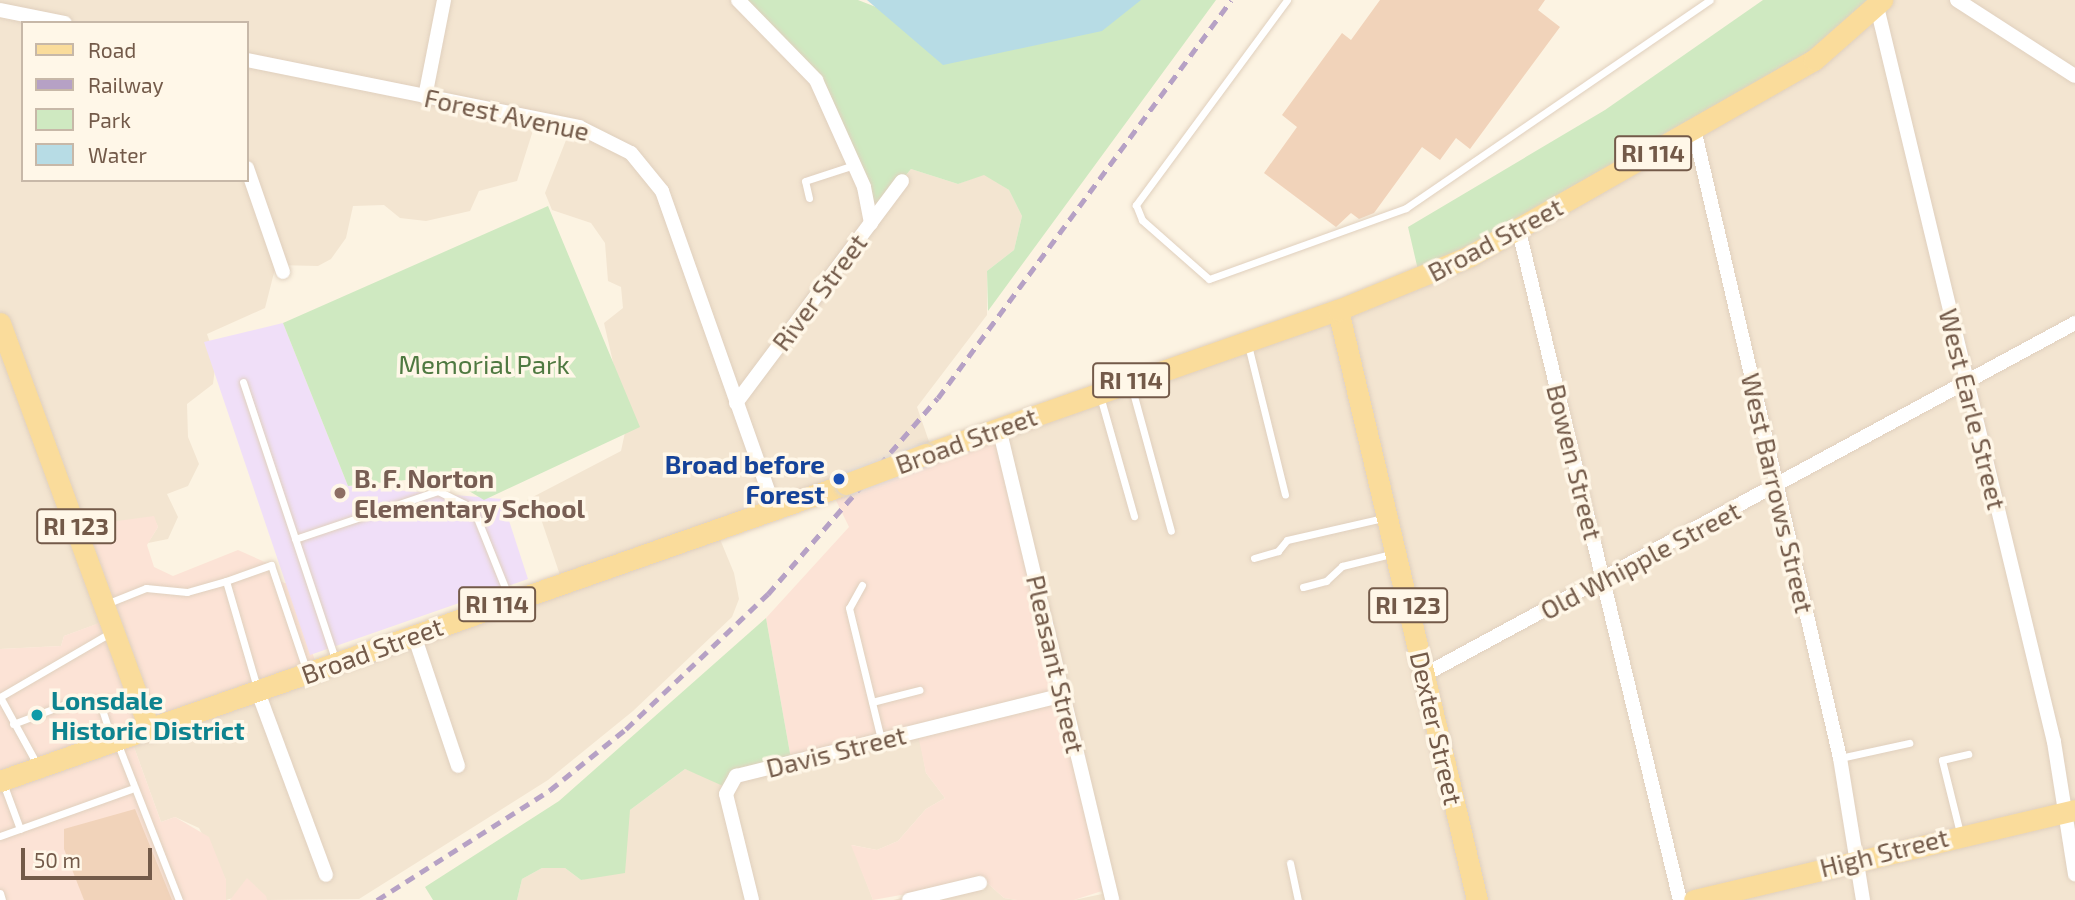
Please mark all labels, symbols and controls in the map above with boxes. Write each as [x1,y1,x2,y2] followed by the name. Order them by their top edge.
[21,21,248,182] legend
[88,37,136,62] text: Road
[88,72,164,97] text: Railway
[421,81,593,147] street label: Forest Avenue
[88,107,131,132] text: Park
[1613,132,1693,174] road number: RI 114
[88,142,147,167] text: Water
[1422,190,1568,288] street label: Broad Street
[765,227,873,357] street label: River Street
[1933,305,2013,513] street label: West Earle Street
[398,348,570,380] park label: Memorial Park
[1091,360,1171,400] road number: RI 114
[1735,370,1821,616] street label: West Barrows Street
[1541,381,1609,543] street label: Bowen Street
[891,400,1041,480] street label: Broad Street
[665,448,825,510] place label: Broad before Forest
[354,462,586,524] place label: B. F. Norton Elementary School
[831,471,847,487] marker: Broad before Forest
[332,485,348,501] marker: B. F. Norton Elementary School
[1535,494,1745,626] street label: Old Whipple Street
[36,505,116,546] road number: RI 123
[1020,572,1092,756] street label: Pleasant Street
[457,584,537,624] road number: RI 114
[1368,584,1448,626] road number: RI 123
[297,610,447,690] street label: Broad Street
[1404,648,1470,808] street label: Dexter Street
[51,684,245,746] place label: Lonsdale Historic District
[29,707,45,723] marker: Lonsdale Historic District
[763,719,909,783] street label: Davis Street
[1816,821,1952,883] street label: High Street
[24,834,156,878] scale bar
[34,847,81,872] text: 50 m

